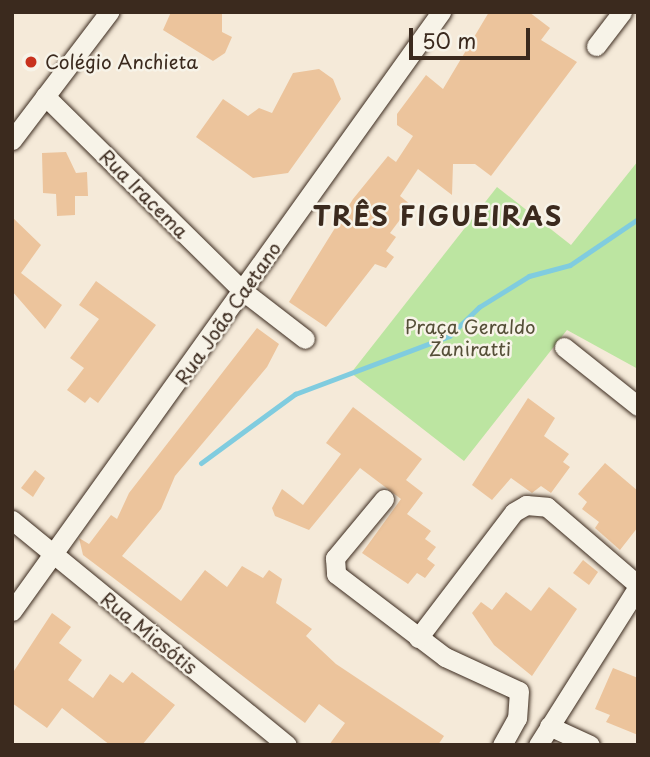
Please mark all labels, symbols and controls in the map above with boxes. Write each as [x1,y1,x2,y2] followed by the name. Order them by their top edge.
[412,14,533,58] scale bar
[422,24,476,56] text: 50 m
[45,51,199,73] place label: Colégio Anchieta
[23,54,39,70] marker: Colégio Anchieta
[95,145,193,243] street label: Rua Iracema
[315,200,561,232] district label: TRÊS FIGUEIRAS
[170,237,286,389] street label: Rua João Caetano
[404,316,536,360] park label: Praça Geraldo Zaniratti
[96,587,202,679] street label: Rua Miosótis

